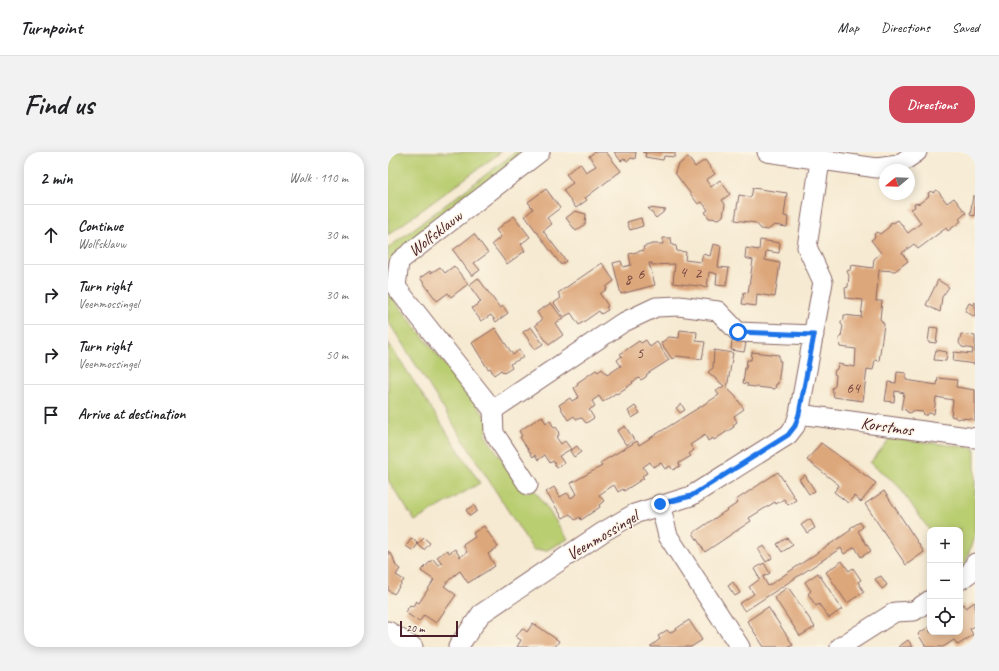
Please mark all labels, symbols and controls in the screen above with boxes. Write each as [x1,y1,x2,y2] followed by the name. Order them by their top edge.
[20,16,82,40] text: Turnpoint
[838,19,859,36] text: Map
[881,19,930,36] text: Directions
[952,19,979,36] text: Saved
[889,86,975,123] button: Directions
[24,87,94,122] text: Find us
[879,164,915,200] north arrow
[40,168,73,189] text: 2 min
[289,170,348,186] text: Walk · 110 m
[404,205,467,261] street label: Wolfsklauw
[78,217,123,236] text: Continue
[40,224,62,246] icon: ahead
[326,227,348,243] text: 30 m
[78,236,126,252] text: Wolfsklauw
[680,263,688,282] house number: 4
[695,264,703,283] house number: 2
[638,265,646,284] house number: 6
[625,270,633,289] house number: 8
[78,277,131,296] text: Turn right
[40,284,62,306] icon: right
[326,287,348,303] text: 30 m
[78,296,139,312] text: Veenmossingel
[729,323,747,341] route start
[78,337,131,356] text: Turn right
[40,344,62,366] icon: right
[637,344,645,363] house number: 5
[326,347,348,363] text: 50 m
[78,356,139,372] text: Veenmossingel
[846,379,861,398] house number: 64
[40,404,62,426] icon: arrive
[78,405,185,424] text: Arrive at destination
[859,412,916,441] street label: Korstmos
[651,495,669,513] route end
[563,504,645,565] street label: Veenmossingel
[927,527,963,635] map controls
[927,527,963,563] button: +
[927,563,963,599] button: −
[927,599,963,635] button: locate
[400,619,458,638] scale bar
[406,621,425,635] text: 20 m

